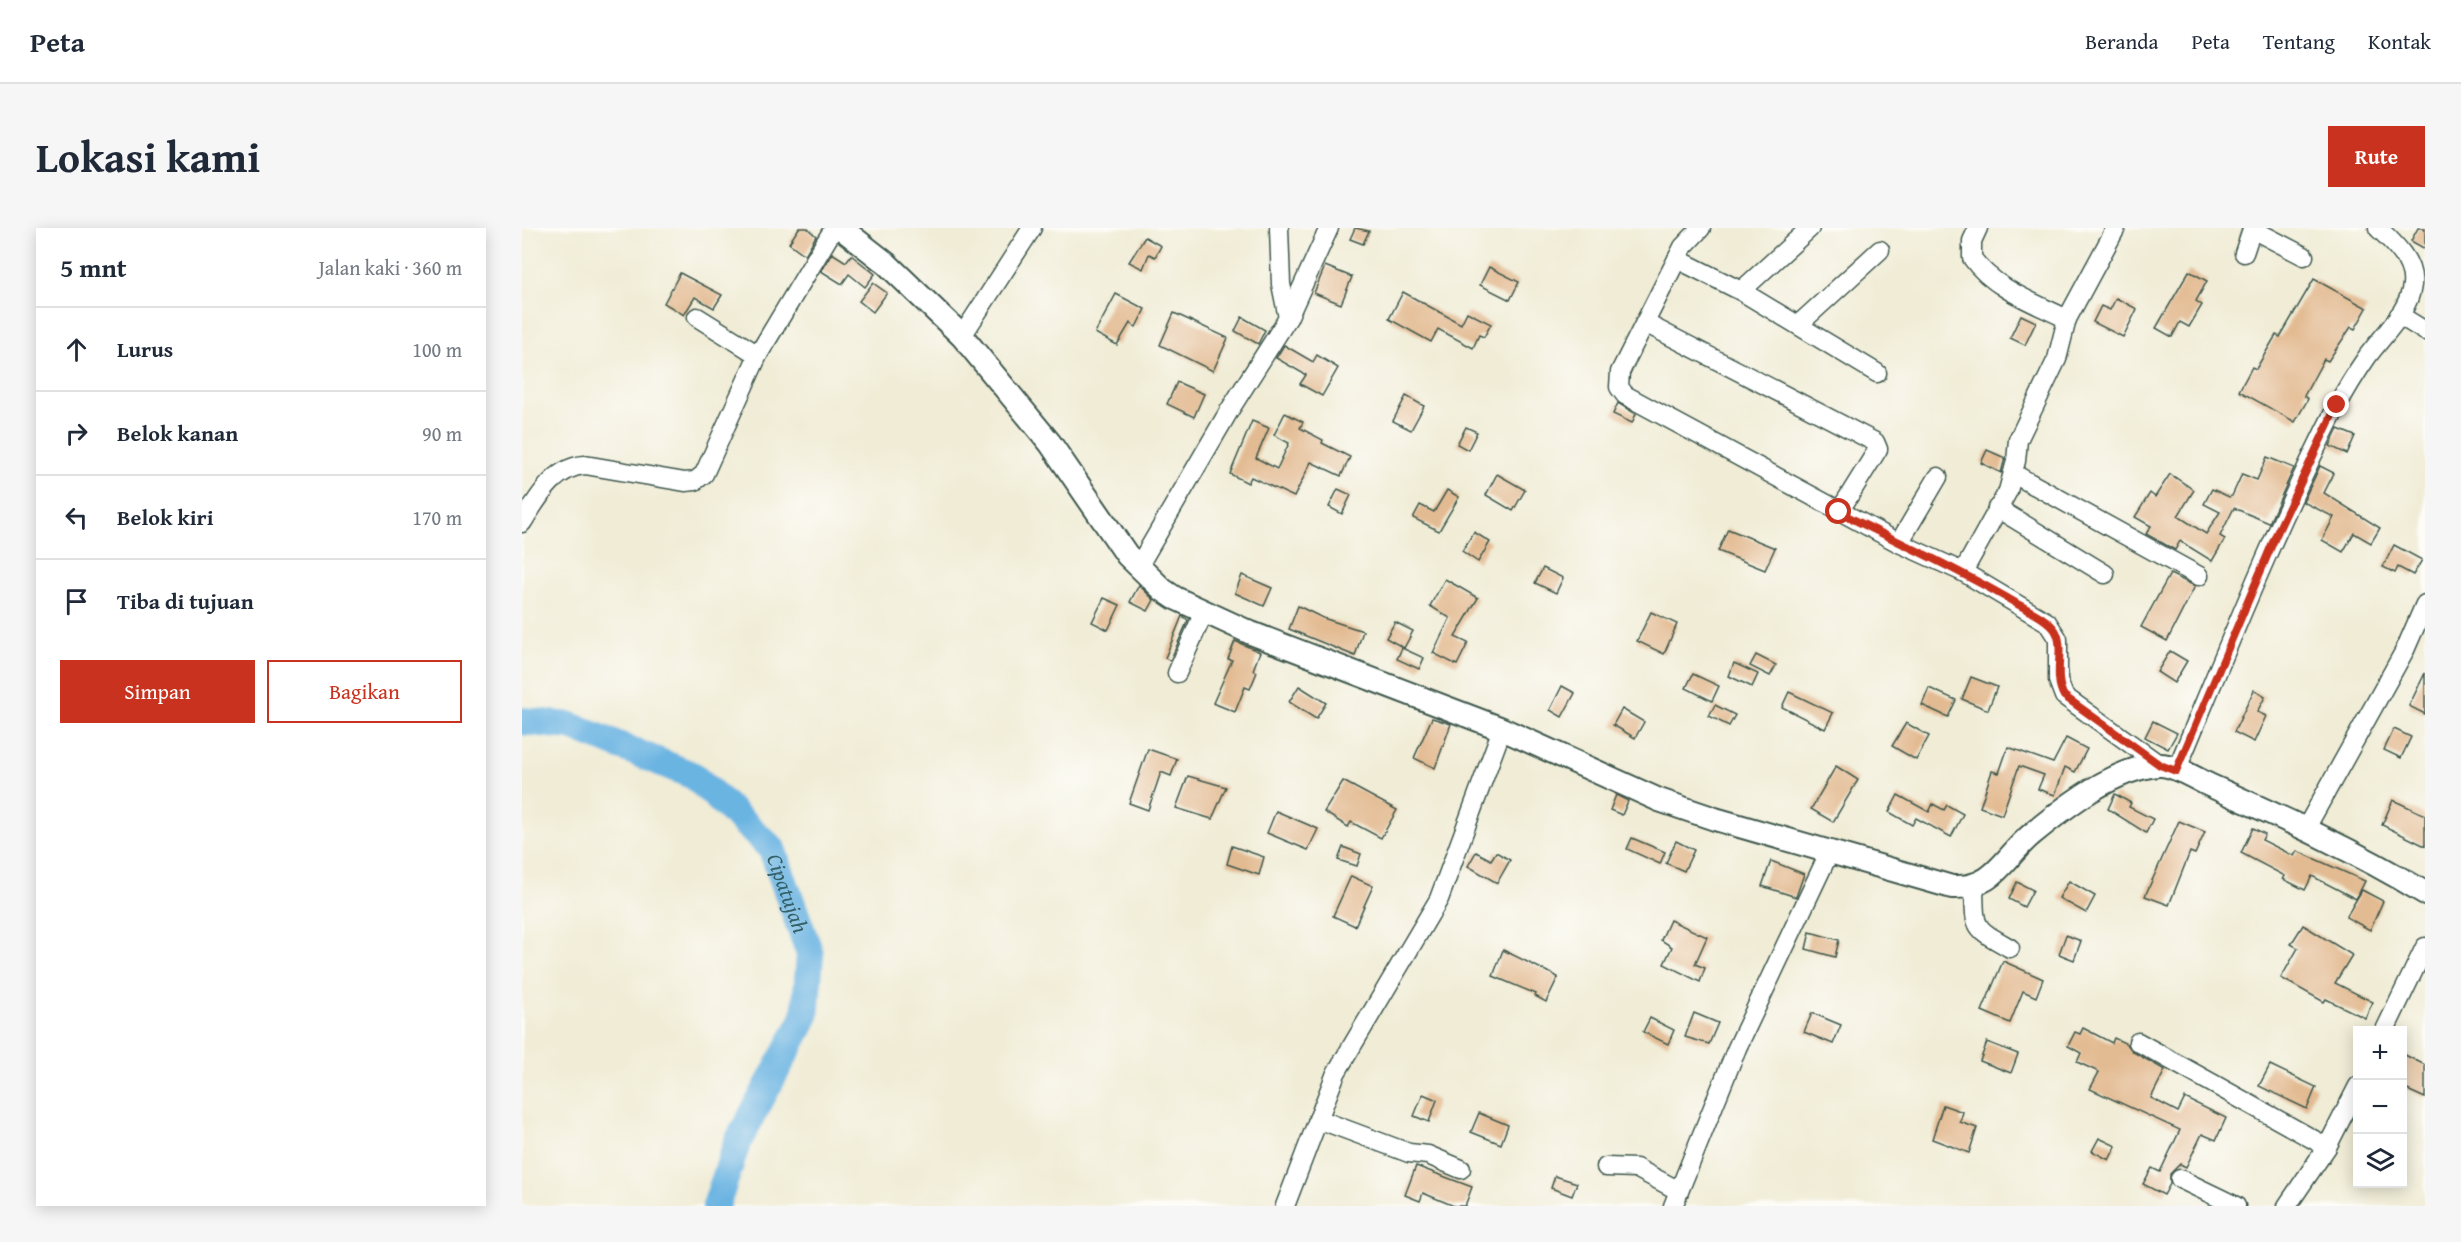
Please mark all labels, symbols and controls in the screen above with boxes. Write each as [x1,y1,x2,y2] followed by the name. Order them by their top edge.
[30,21,85,62] text: Peta
[2085,26,2158,57] text: Beranda
[2191,26,2230,57] text: Peta
[2263,26,2335,57] text: Tentang
[2368,26,2431,57] text: Kontak
[36,126,260,187] text: Lokasi kami
[2328,126,2425,187] button: Rute
[60,248,127,287] text: 5 mnt
[318,253,462,282] text: Jalan kaki · 360 m
[60,333,93,366] icon: ahead
[117,333,173,365] text: Lurus
[412,335,462,364] text: 100 m
[2323,391,2349,417] route end
[60,417,93,450] icon: right
[117,417,238,449] text: Belok kanan
[422,419,462,448] text: 90 m
[1825,498,1851,524] route start
[60,501,93,534] icon: left
[117,501,214,533] text: Belok kiri
[412,503,462,532] text: 170 m
[60,585,93,618] icon: arrive
[117,585,254,617] text: Tiba di tujuan
[60,660,255,723] button: Simpan
[267,660,462,723] button: Bagikan
[759,849,817,937] water label: Cipatujah
[2353,1026,2407,1188] map controls
[2353,1026,2407,1080] button: +
[2353,1080,2407,1134] button: −
[2353,1134,2407,1188] button: layers

